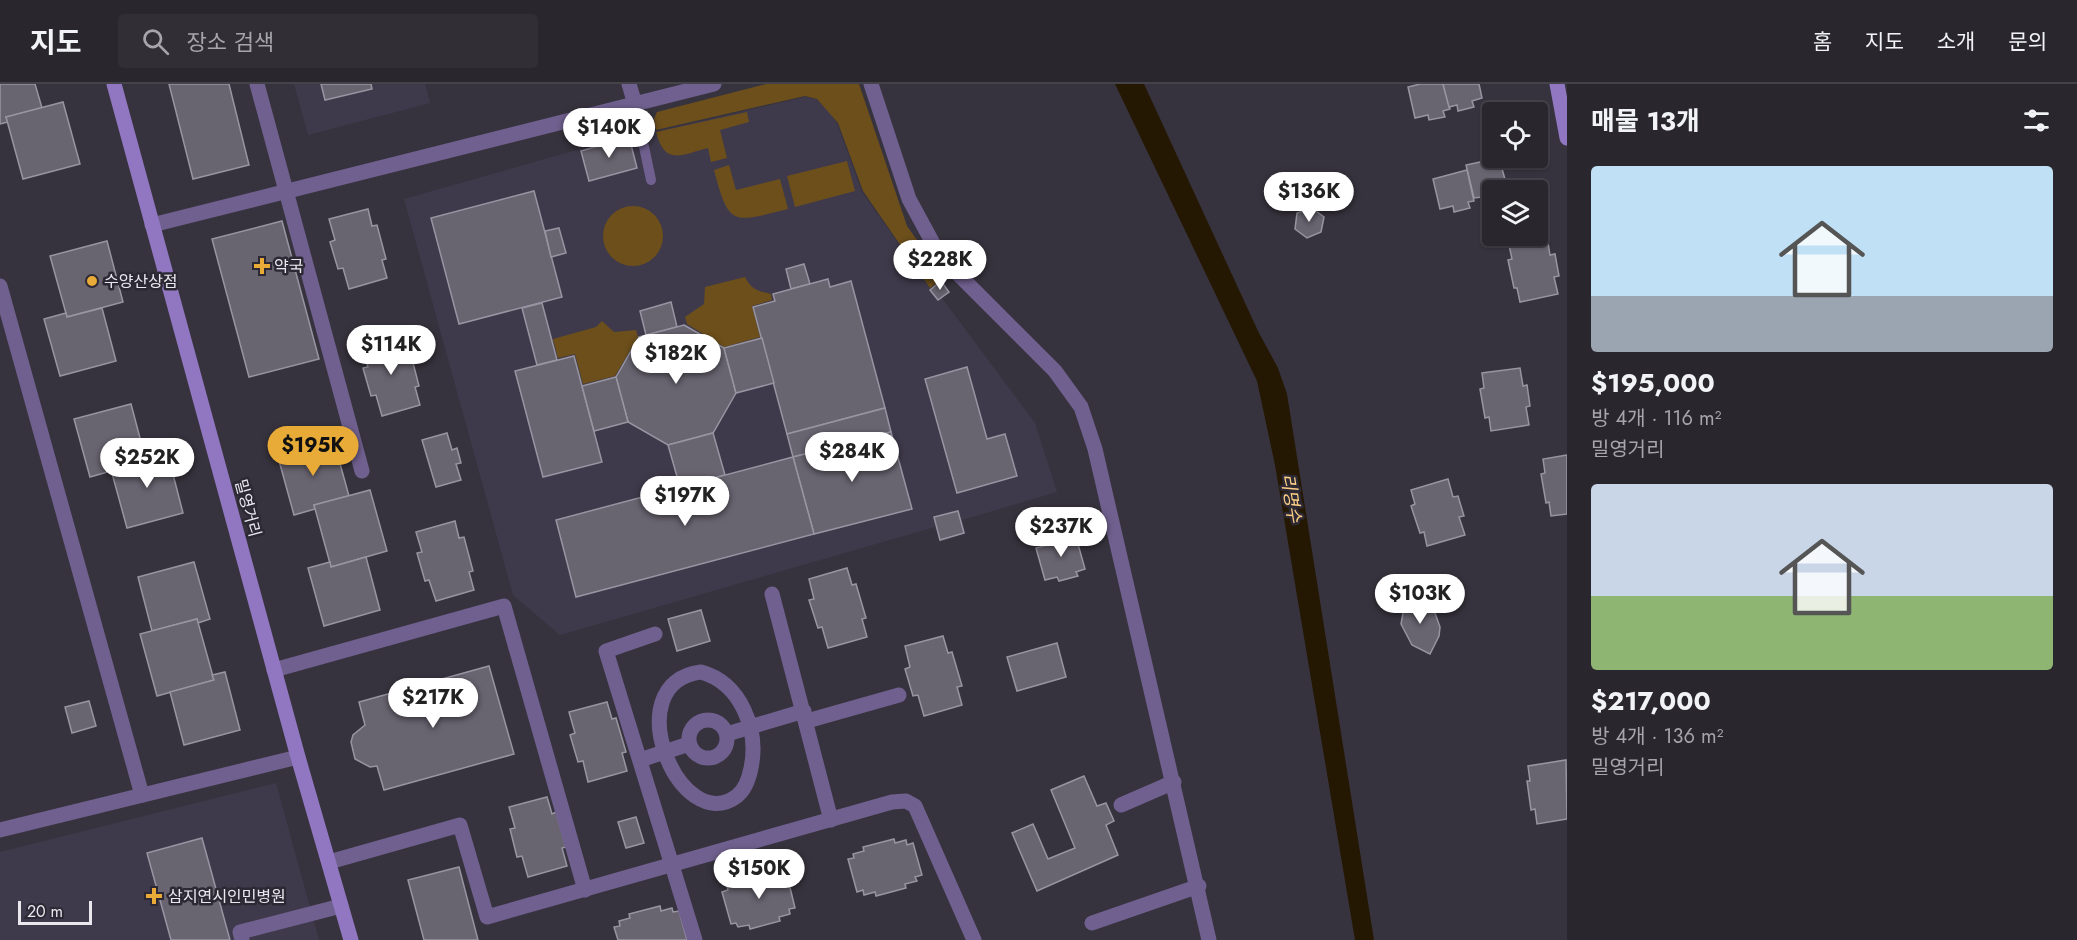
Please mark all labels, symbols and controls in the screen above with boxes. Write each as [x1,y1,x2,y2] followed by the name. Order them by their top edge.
[118,14,538,68] search box
[30,22,82,63] text: 지도
[139,25,172,58] icon: search
[187,26,274,58] text: 장소 검색
[1813,27,1832,57] text: 홈
[1865,27,1904,57] text: 지도
[1937,27,1975,57] text: 소개
[2008,27,2047,57] text: 문의
[1482,102,1548,246] map controls
[1482,102,1548,168] button: locate
[1591,102,1700,140] text: 매물 13개
[2020,104,2053,137] icon: filters
[567,108,651,159] pin: $140K
[577,113,641,142] text: $140K
[1267,172,1351,223] pin: $136K
[1278,177,1340,206] text: $136K
[1482,180,1548,246] button: layers
[1768,205,1876,313] icon: home
[898,240,982,291] pin: $228K
[907,245,973,274] text: $228K
[274,255,303,278] place label: 약국
[255,259,269,273] marker: 약국
[104,270,178,293] place label: 수양산상점
[85,274,99,288] marker: 수양산상점
[349,325,433,376] pin: $114K
[361,330,421,359] text: $114K
[634,334,718,385] pin: $182K
[645,339,707,368] text: $182K
[1591,364,1715,402] text: $195,000
[1591,404,1722,433] text: 방 4개 · 116 m²
[271,426,355,477] pin: $195K
[282,431,344,460] text: $195K
[810,432,894,483] pin: $284K
[1591,435,1665,464] text: 밀영거리
[819,437,885,466] text: $284K
[105,438,189,489] pin: $252K
[114,443,180,472] text: $252K
[1274,471,1308,526] water label: 리명수
[643,476,727,527] pin: $197K
[229,477,267,539] street label: 밀영거리
[654,481,716,510] text: $197K
[1019,507,1103,558] pin: $237K
[1029,512,1093,541] text: $237K
[1768,523,1876,631] icon: home
[1378,574,1462,625] pin: $103K
[1389,579,1451,608] text: $103K
[391,678,475,729] pin: $217K
[1591,682,1711,720] text: $217,000
[402,683,464,712] text: $217K
[1591,722,1723,751] text: 방 4개 · 136 m²
[1591,753,1665,782] text: 밀영거리
[717,849,801,900] pin: $150K
[728,854,790,883] text: $150K
[168,885,286,908] place label: 삼지연시인민병원
[145,887,163,905] marker: 삼지연시인민병원
[18,898,92,926] scale bar
[27,900,63,923] text: 20 m

